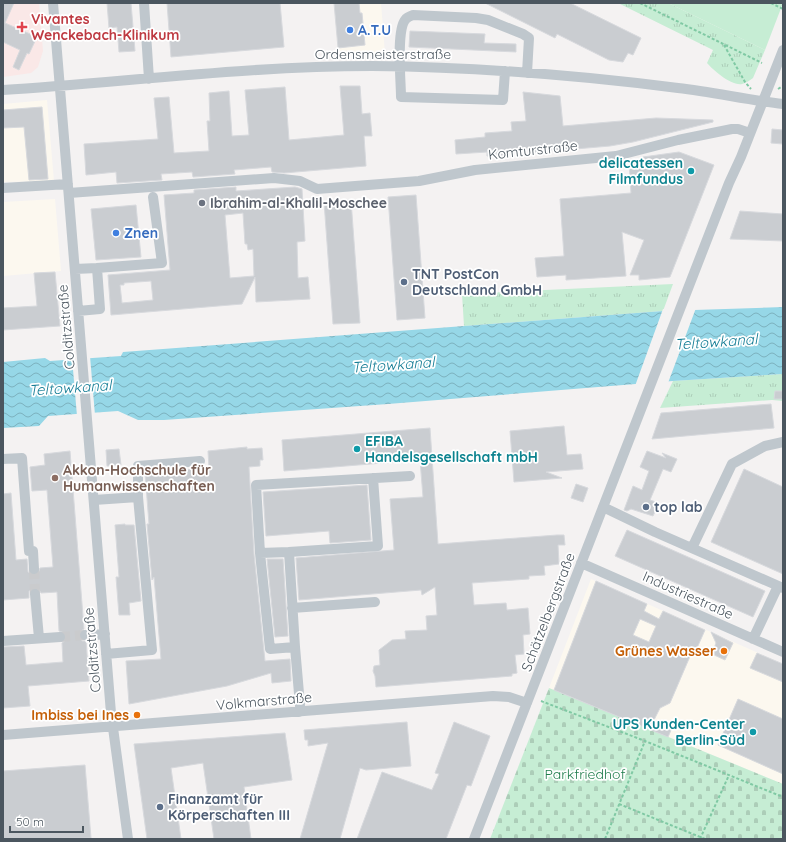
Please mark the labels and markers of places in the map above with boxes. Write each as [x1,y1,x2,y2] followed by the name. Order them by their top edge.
[31,10,179,44] place label: Vivantes Wenckebach-Klinikum
[16,21,28,33] marker: Vivantes Wenckebach-Klinikum
[358,21,391,39] place label: A.T.U
[345,25,355,35] marker: A.T.U
[599,154,683,188] place label: delicatessen Filmfundus
[686,166,696,176] marker: delicatessen Filmfundus
[210,194,387,212] place label: Ibrahim-al-Khalil-Moschee
[197,198,207,208] marker: Ibrahim-al-Khalil-Moschee
[124,224,158,242] place label: Znen
[111,228,121,238] marker: Znen
[412,265,542,299] place label: TNT PostCon Deutschland GmbH
[399,277,409,287] marker: TNT PostCon Deutschland GmbH
[365,432,538,466] place label: EFIBA Handelsgesellschaft mbH
[352,444,362,454] marker: EFIBA Handelsgesellschaft mbH
[63,461,215,495] place label: Akkon-Hochschule für Humanwissenschaften
[50,473,60,483] marker: Akkon-Hochschule für Humanwissenschaften
[654,498,703,516] place label: top lab
[641,502,651,512] marker: top lab
[615,642,716,660] place label: Grünes Wasser
[719,646,729,656] marker: Grünes Wasser
[31,706,129,724] place label: Imbiss bei Ines
[132,710,142,720] marker: Imbiss bei Ines
[613,715,745,749] place label: UPS Kunden-Center Berlin-Süd
[748,727,758,737] marker: UPS Kunden-Center Berlin-Süd
[168,790,290,824] place label: Finanzamt für Körperschaften III
[155,802,165,812] marker: Finanzamt für Körperschaften III

